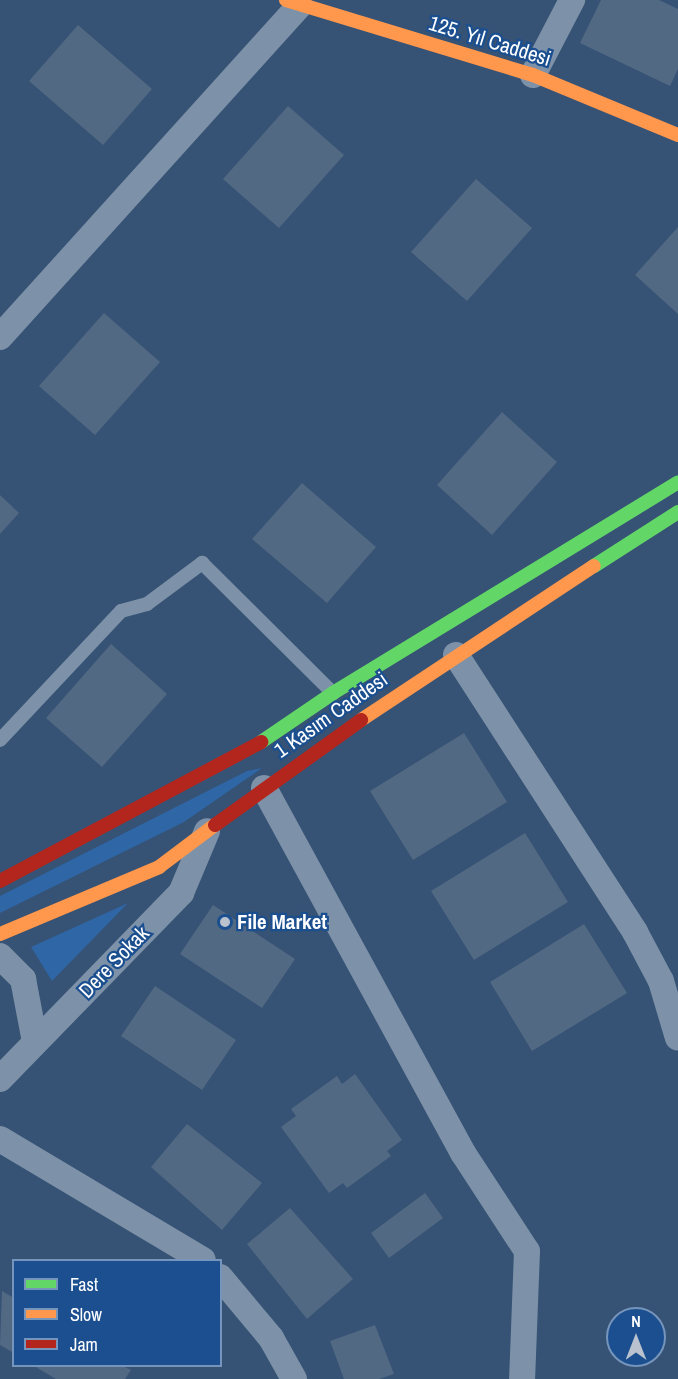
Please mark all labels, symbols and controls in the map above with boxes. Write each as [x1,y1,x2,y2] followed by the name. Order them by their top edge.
[426,10,554,72] street label: 125. Yıl Caddesi
[270,667,392,763] street label: 1 Kasım Caddesi
[237,909,327,935] place label: File Market
[218,915,232,929] marker: File Market
[74,921,154,1003] street label: Dere Sokak
[12,1259,222,1367] legend
[70,1272,98,1297] text: Fast
[70,1302,102,1327] text: Slow
[606,1307,666,1367] north arrow
[631,1310,641,1332] text: N
[70,1332,98,1357] text: Jam

